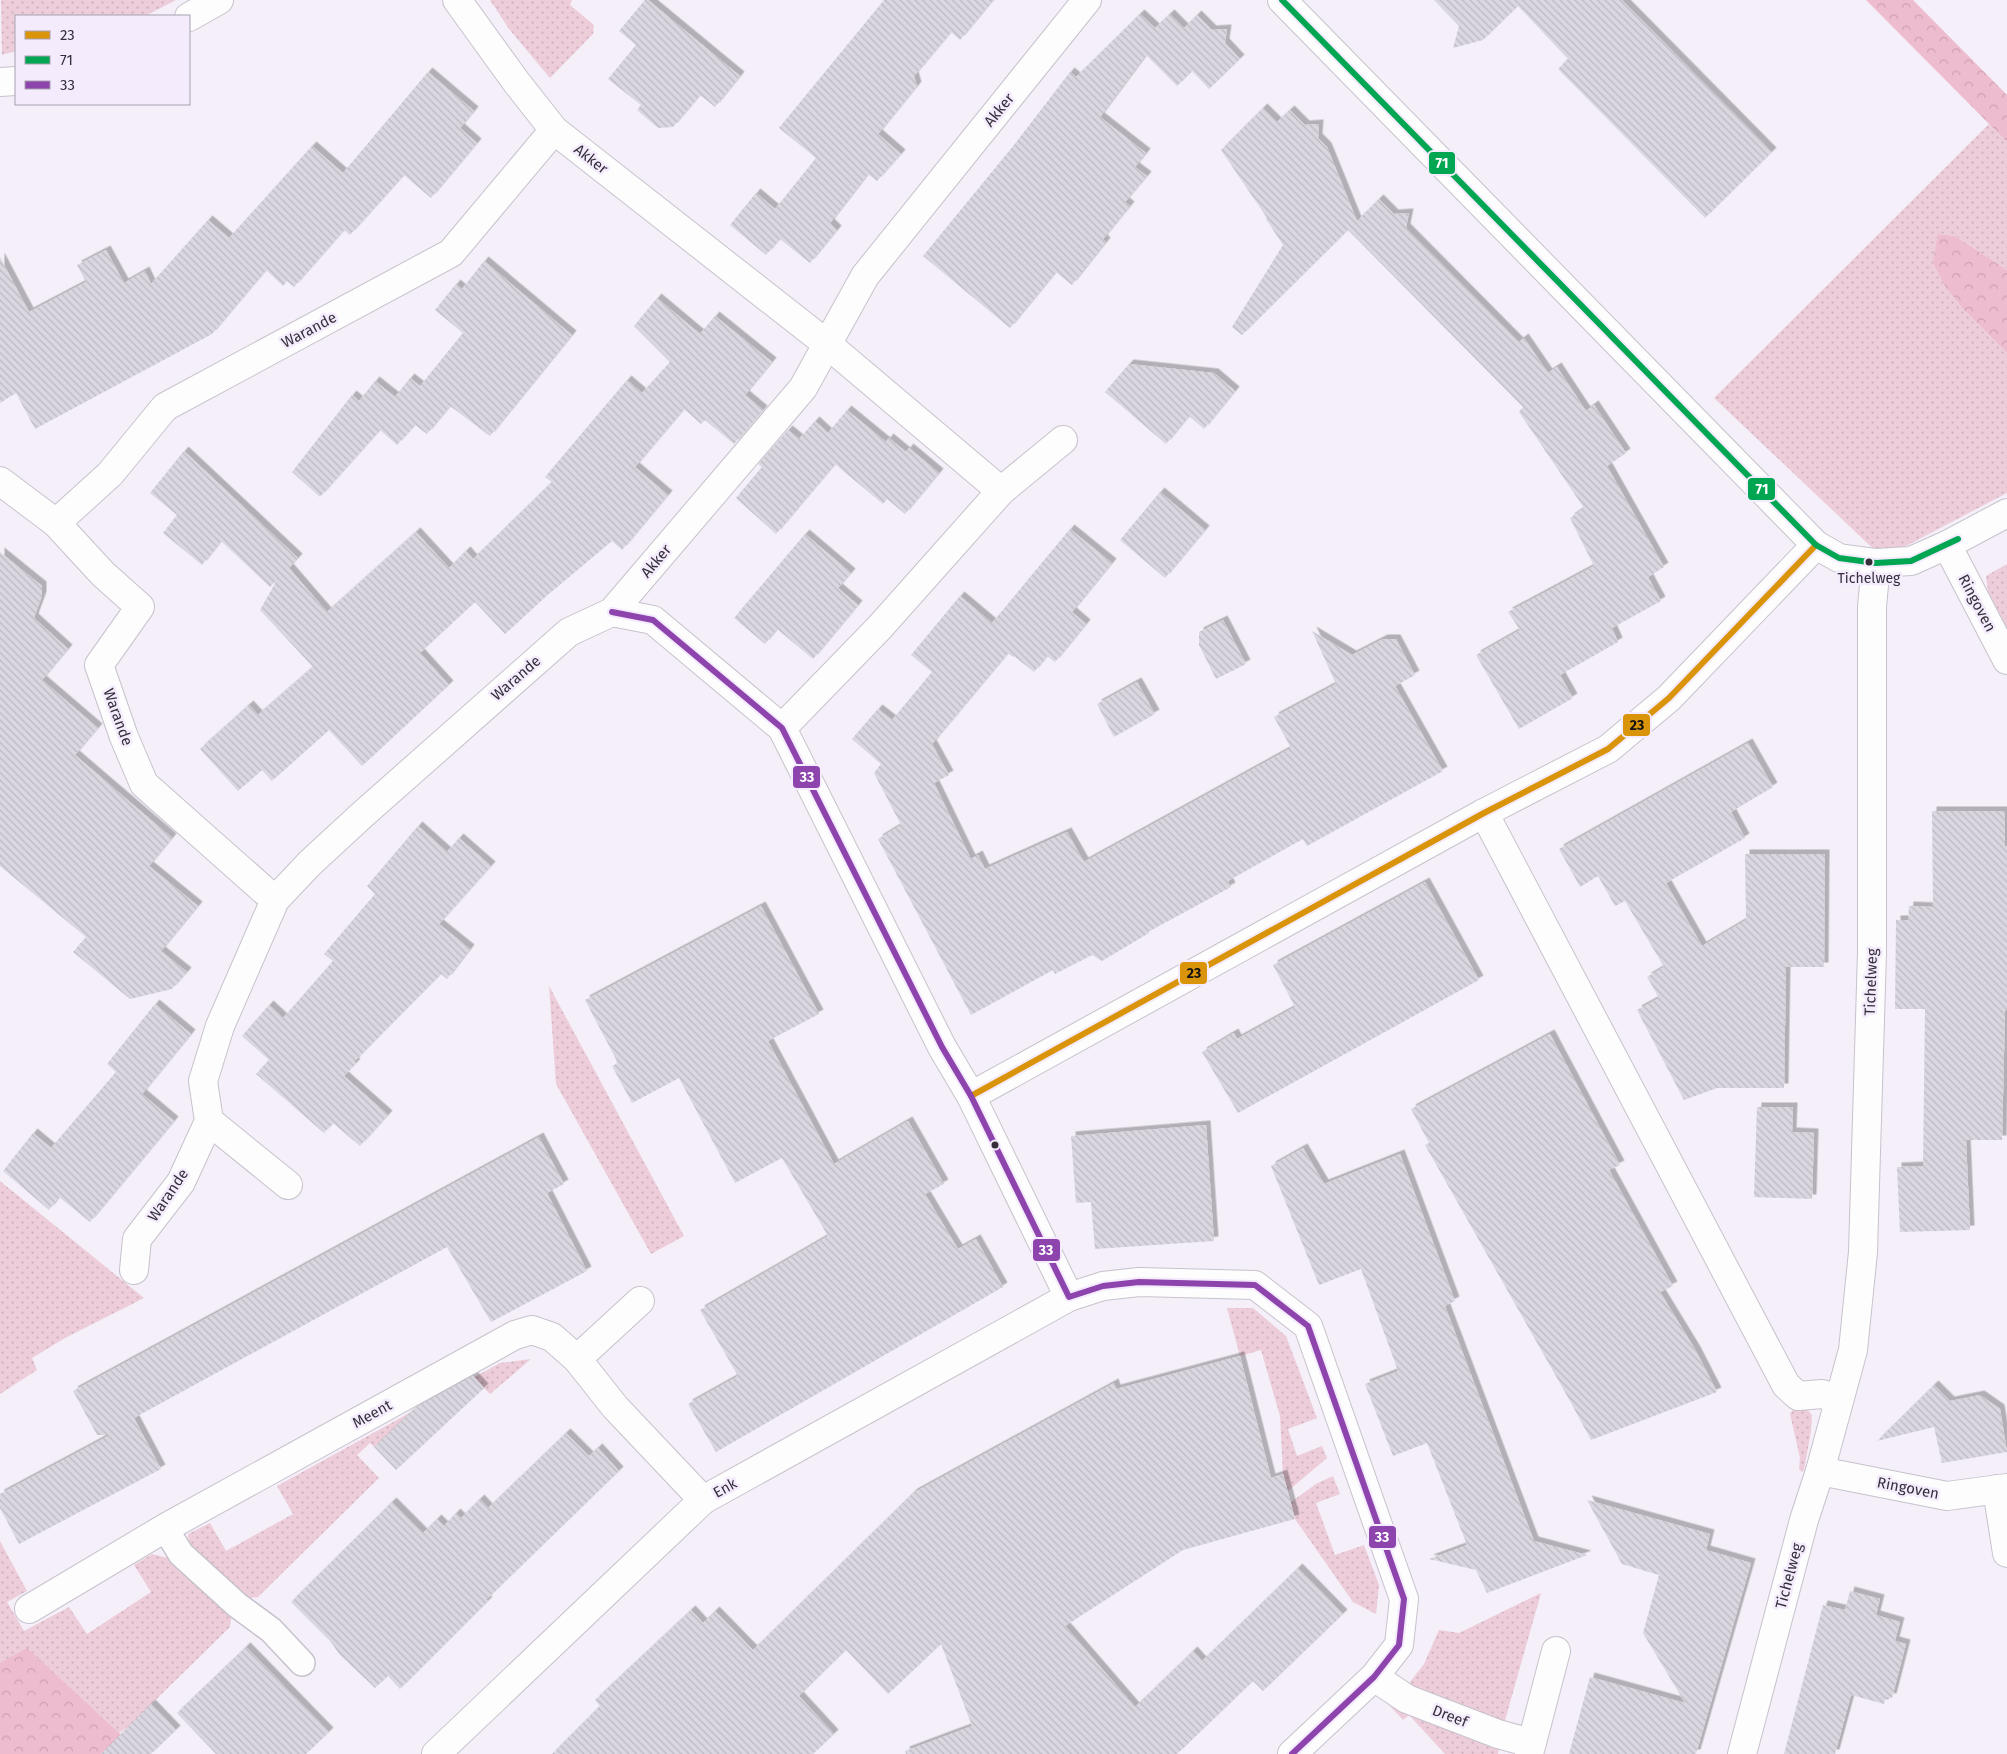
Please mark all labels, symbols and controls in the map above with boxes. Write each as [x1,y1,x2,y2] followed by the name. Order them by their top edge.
[15,15,190,105] legend
[60,26,75,44] text: 23
[60,51,73,69] text: 71
[60,76,75,94] text: 33
[980,89,1018,130] street label: Akker
[571,140,612,178] street label: Akker
[1428,151,1456,175] line badge: 71
[1436,155,1448,172] text: 71
[279,308,339,352] street label: Warande
[1747,477,1776,501] line badge: 71
[1756,481,1768,498] text: 71
[637,541,675,581] street label: Akker
[1864,557,1874,567] marker: Tichelweg
[1838,570,1901,587] place label: Tichelweg
[1954,571,2000,635] street label: Ringoven
[488,652,544,704] street label: Warande
[99,686,137,748] street label: Warande
[1622,713,1651,737] line badge: 23
[1630,717,1644,734] text: 23
[792,765,821,789] line badge: 33
[799,769,814,786] text: 33
[1861,948,1881,1016] street label: Tichelweg
[1179,961,1208,985] line badge: 23
[1187,965,1201,982] text: 23
[990,1140,1000,1150] unlabelled marker
[144,1165,192,1225] street label: Warande
[1032,1238,1061,1262] line badge: 33
[1038,1242,1053,1259] text: 33
[349,1396,395,1432] street label: Meent
[1876,1473,1940,1503] street label: Ringoven
[710,1474,740,1502] street label: Enk
[1368,1525,1397,1549] line badge: 33
[1374,1529,1389,1546] text: 33
[1772,1541,1806,1611] street label: Tichelweg
[1430,1701,1471,1731] street label: Dreef

